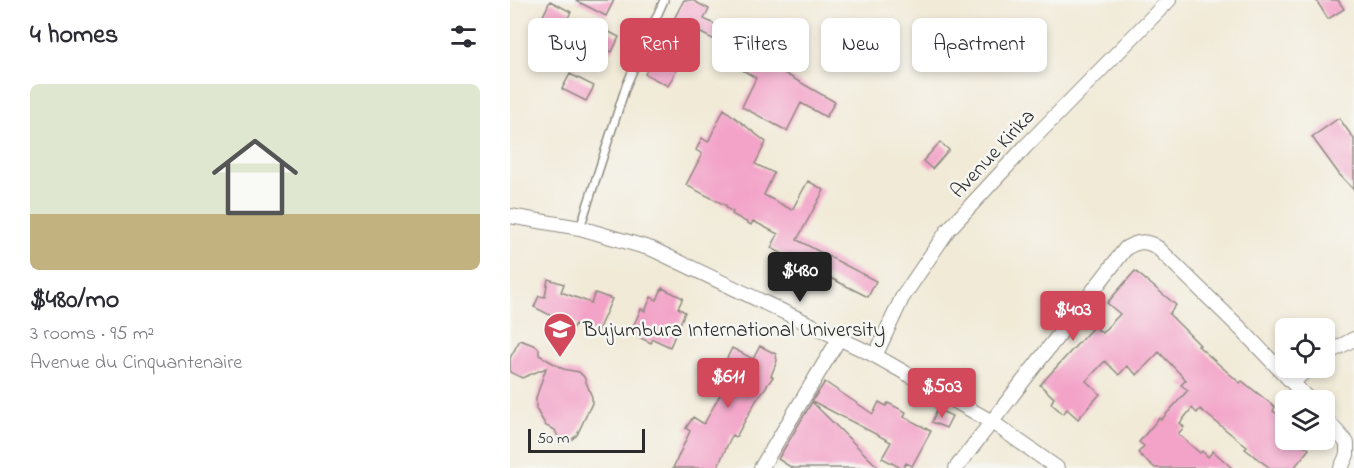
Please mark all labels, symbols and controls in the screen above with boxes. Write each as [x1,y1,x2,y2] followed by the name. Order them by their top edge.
[30,17,118,55] text: 4 homes
[528,18,608,72] chip: Buy
[620,18,700,72] chip: Rent
[712,18,809,72] chip: Filters
[821,18,900,72] chip: New
[912,18,1047,72] chip: Apartment
[447,20,480,53] icon: filters
[944,103,1043,206] street label: Avenue Kirika
[201,123,309,231] icon: home
[764,252,836,303] pin: $480
[782,257,818,286] text: $480
[30,282,119,320] text: $480/mo
[1037,291,1109,342] pin: $403
[1054,296,1092,325] text: $403
[542,311,578,358] school or university icon: Bujumbura International University
[582,316,885,348] place label: Bujumbura International University
[1275,318,1335,450] map controls
[1275,318,1335,378] button: locate
[30,320,154,349] text: 3 rooms · 95 m²
[30,349,242,378] text: Avenue du Cinquantenaire
[692,358,764,409] pin: $611
[711,363,745,392] text: $611
[906,368,978,419] pin: $503
[922,373,962,402] text: $503
[1275,390,1335,450] button: layers
[528,426,645,454] scale bar
[537,427,569,451] text: 50 m

